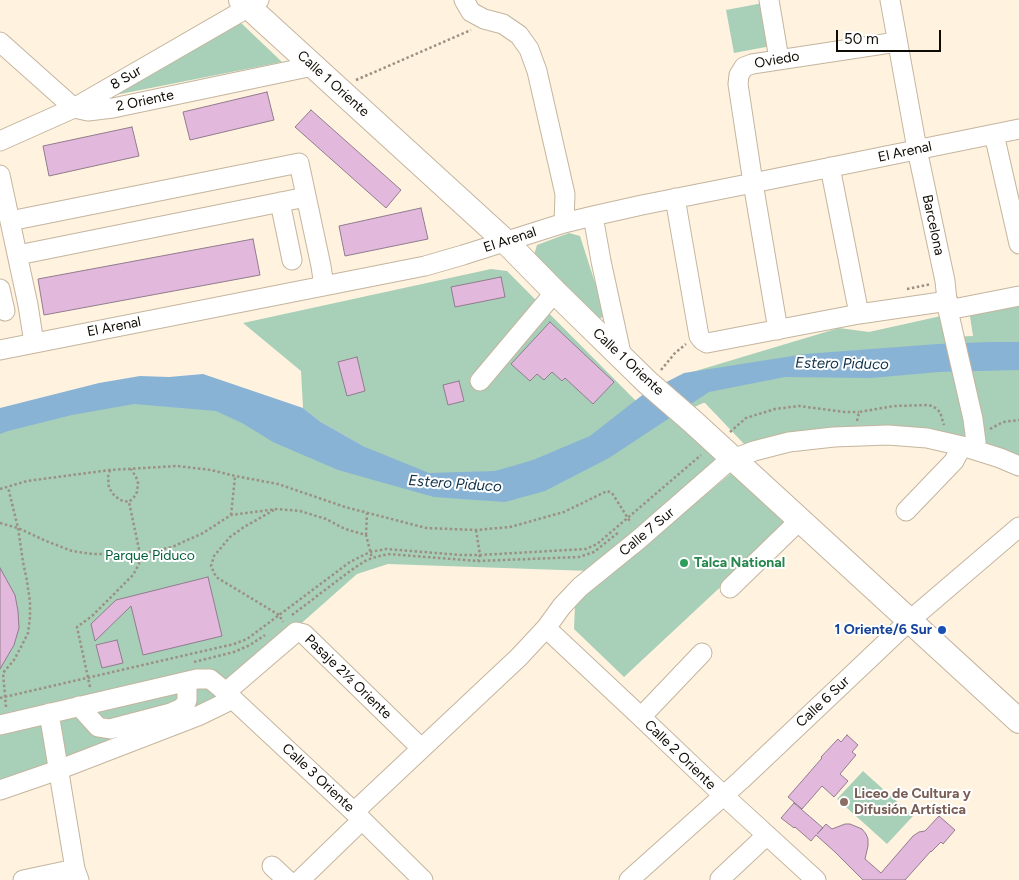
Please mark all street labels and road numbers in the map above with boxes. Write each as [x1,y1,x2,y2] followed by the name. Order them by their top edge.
[294,47,372,121] street label: Calle 1 Oriente
[753,48,801,72] street label: Oviedo
[107,62,145,94] street label: 8 Sur
[115,87,175,115] street label: 2 Oriente
[876,138,934,166] street label: El Arenal
[918,193,948,257] street label: Barcelona
[481,224,539,256] street label: El Arenal
[86,314,142,340] street label: El Arenal
[589,325,667,399] street label: Calle 1 Oriente
[616,504,678,560] street label: Calle 7 Sur
[301,631,395,723] street label: Pasaje 2½ Oriente
[793,673,853,731] street label: Calle 6 Sur
[641,717,719,793] street label: Calle 2 Oriente
[278,740,358,816] street label: Calle 3 Oriente

